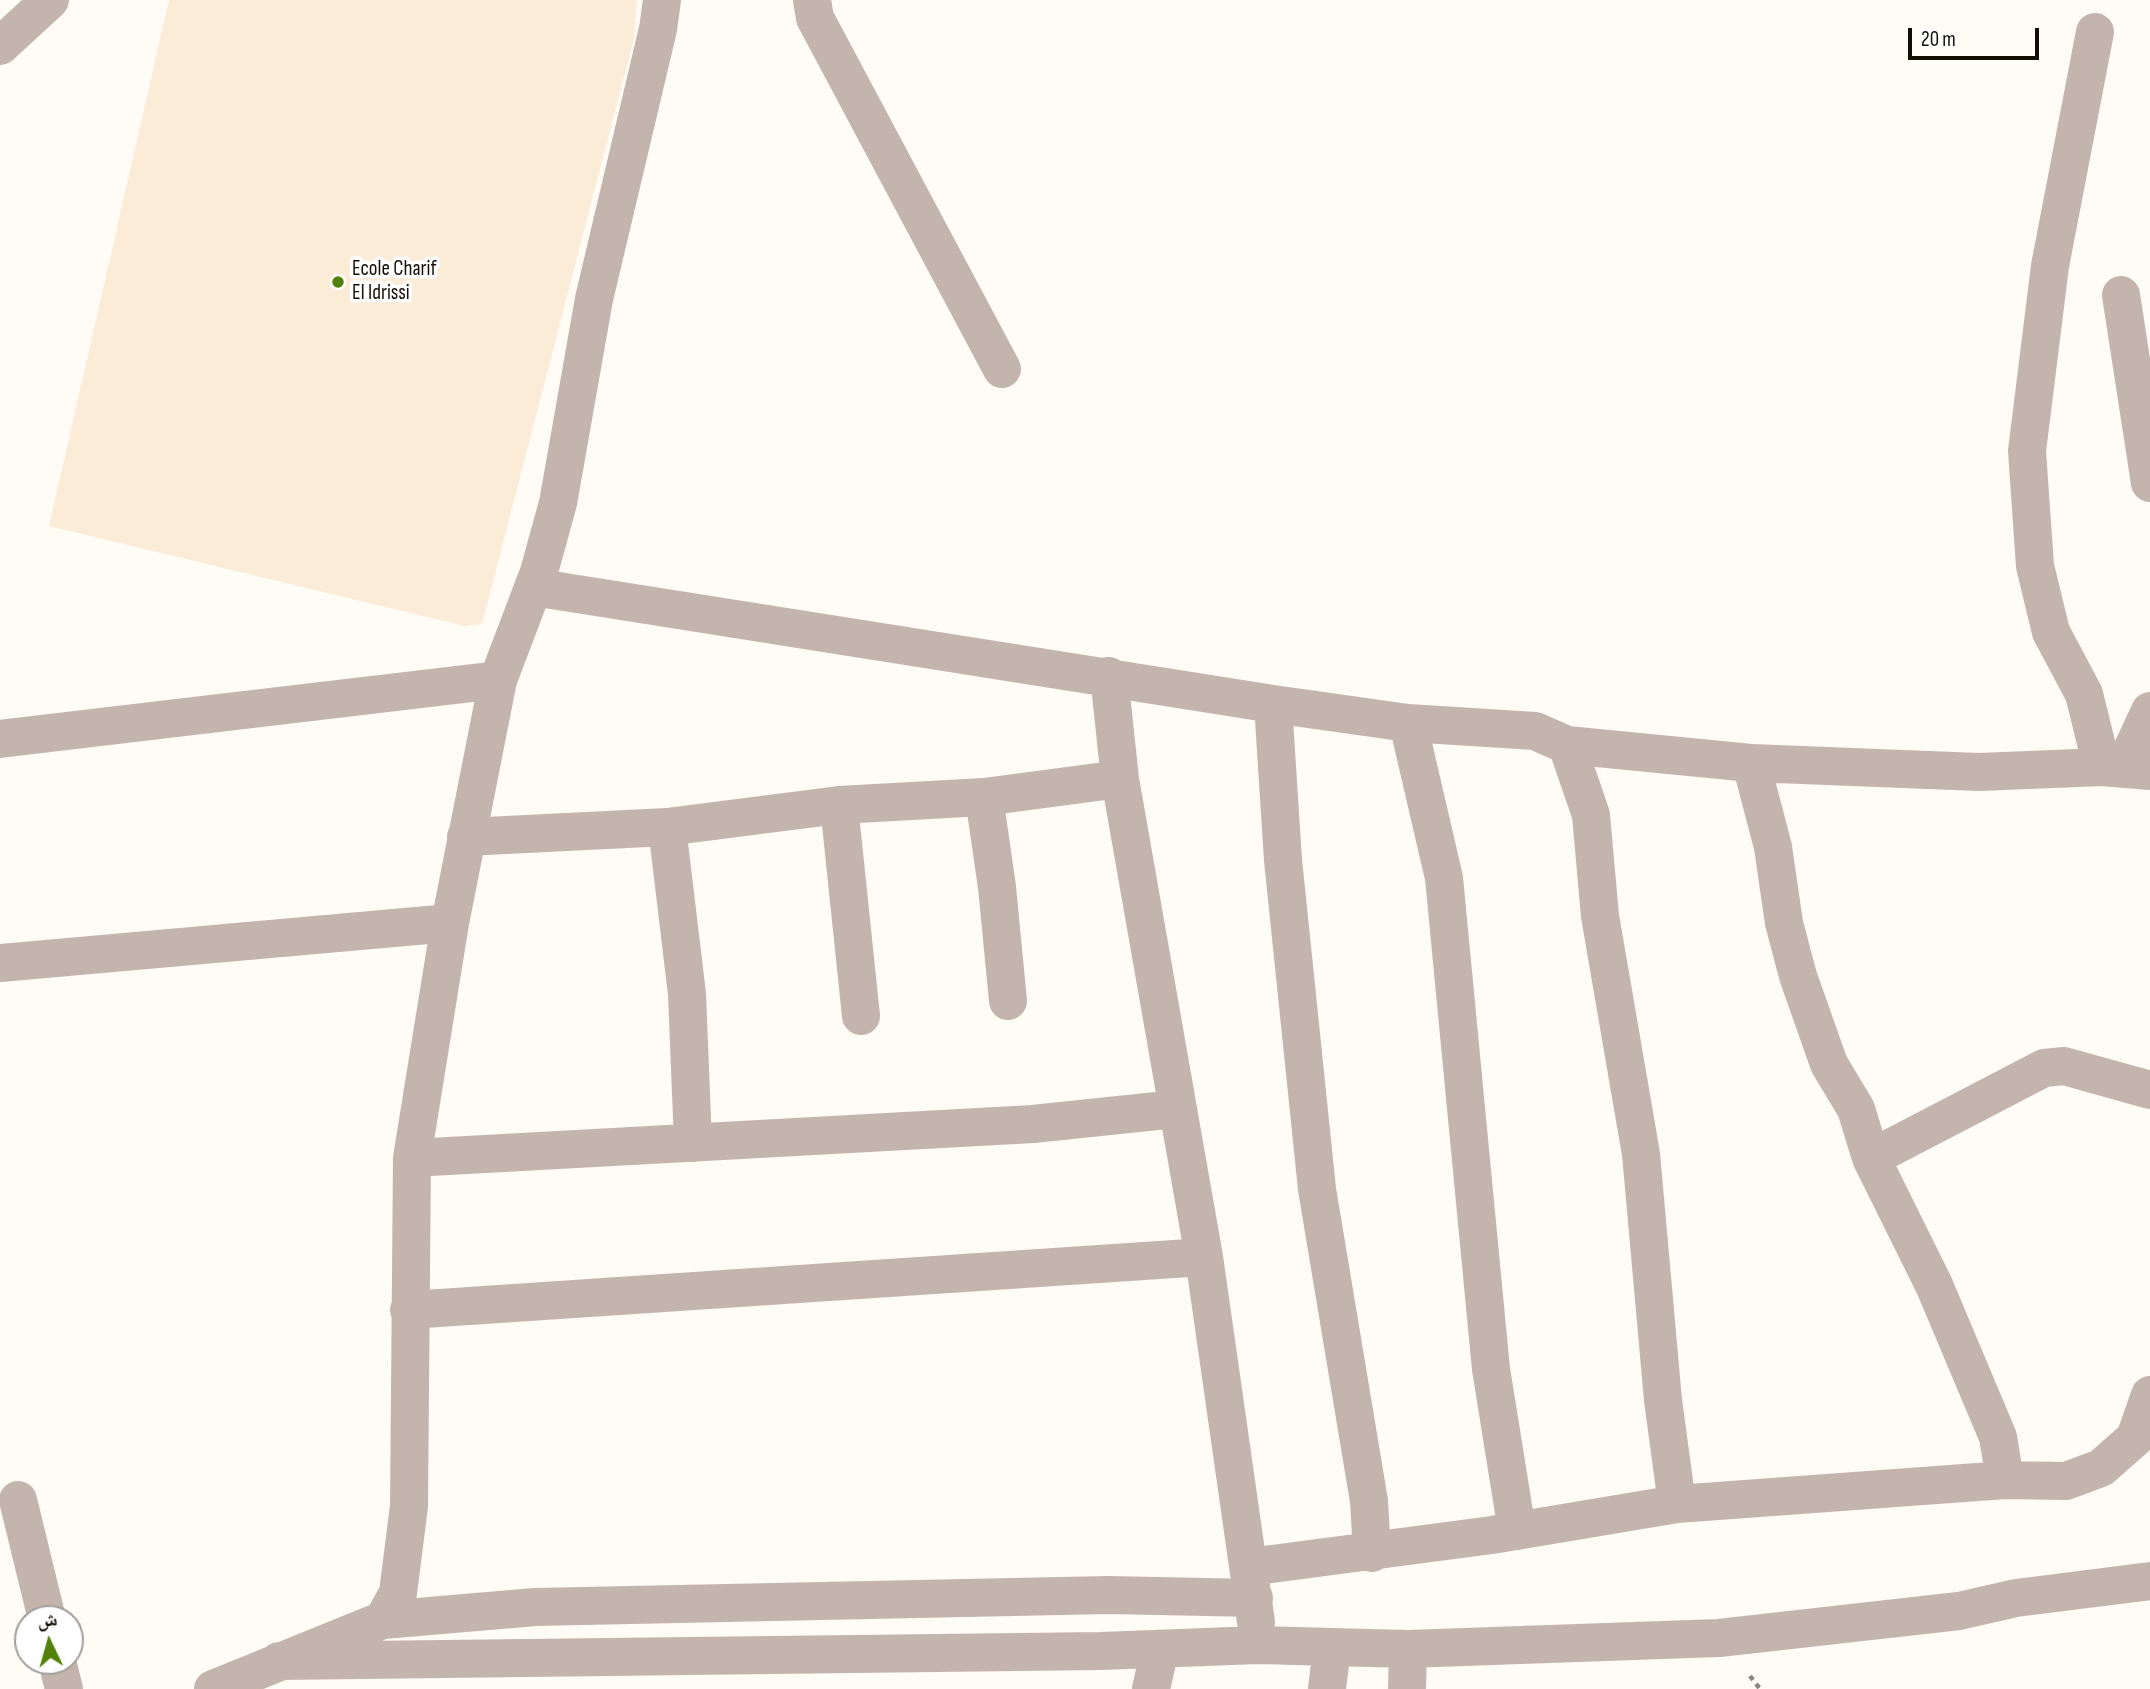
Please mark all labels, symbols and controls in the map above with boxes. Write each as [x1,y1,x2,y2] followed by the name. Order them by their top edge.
[1912,14,2043,58] scale bar
[1921,27,1956,52] text: 20 m
[352,257,437,307] place label: Ecole Charif El Idrissi
[330,274,346,290] marker: Ecole Charif El Idrissi
[14,1605,84,1675] north arrow
[36,1608,58,1633] text: ش

